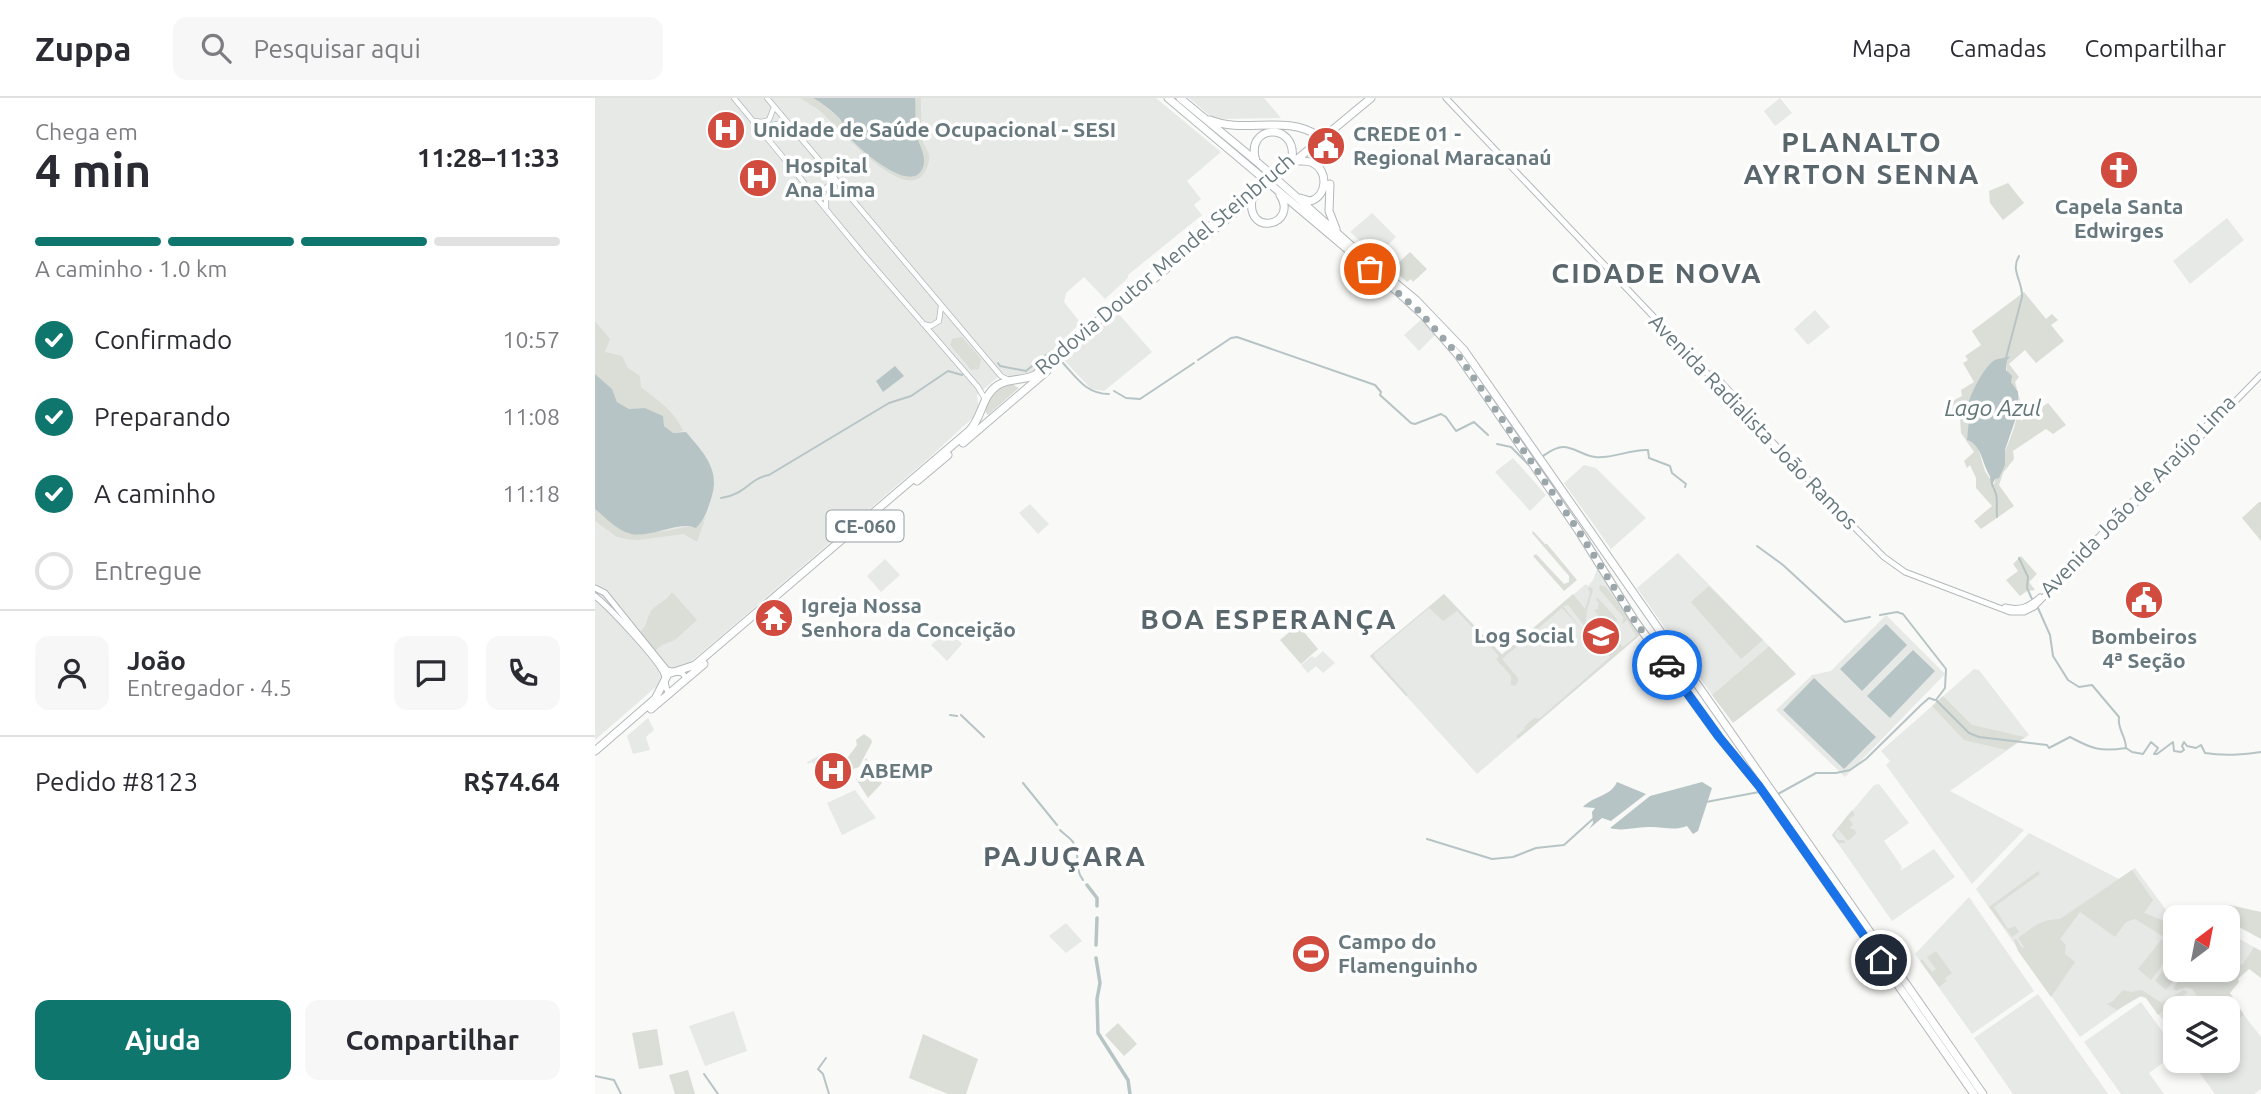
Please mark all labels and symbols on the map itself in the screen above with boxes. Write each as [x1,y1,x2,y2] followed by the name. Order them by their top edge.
[705,109,747,151] hospital icon: Unidade de Saúde Ocupacional - SESI
[753,117,1116,141] place label: Unidade de Saúde Ocupacional - SESI
[1353,121,1552,169] place label: CREDE 01 - Regional Maracanaú
[1305,125,1347,167] public building icon: CREDE 01 - Regional Maracanaú
[1744,126,1980,189] district label: PLANALTO AYRTON SENNA
[1030,148,1299,379] street label: Rodovia Doutor Mendel Steinbruch
[2098,149,2140,191] church icon: Capela Santa Edwirges
[785,153,875,201] place label: Hospital Ana Lima
[737,157,779,199] hospital icon: Hospital Ana Lima
[2055,194,2183,242] place label: Capela Santa Edwirges
[1340,239,1400,299] pin
[1551,257,1763,288] district label: CIDADE NOVA
[1645,309,1863,534] street label: Avenida Radialista João Ramos
[2035,390,2240,601] street label: Avenida João de Araújo Lima
[1944,395,2042,420] water label: Lago Azul
[827,510,903,542] road number: CE-060
[2123,579,2165,621] public building icon: Bombeiros 4ª Seção
[801,593,1016,641] place label: Igreja Nossa Senhora da Conceição
[753,597,795,639] temple icon: Igreja Nossa Senhora da Conceição
[1140,603,1398,635] district label: BOA ESPERANÇA
[1580,615,1622,657] school or university icon: Log Social
[1474,623,1574,647] place label: Log Social
[2091,624,2197,672] place label: Bombeiros 4ª Seção
[1632,630,1702,700] courier
[812,750,854,792] hospital icon: ABEMP
[860,758,933,782] place label: ABEMP
[983,840,1147,872] district label: PAJUÇARA
[2163,905,2240,982] north arrow
[1338,929,1478,977] place label: Campo do Flamenguinho
[1851,930,1911,990] pin
[1290,933,1332,975] sports icon: Campo do Flamenguinho

